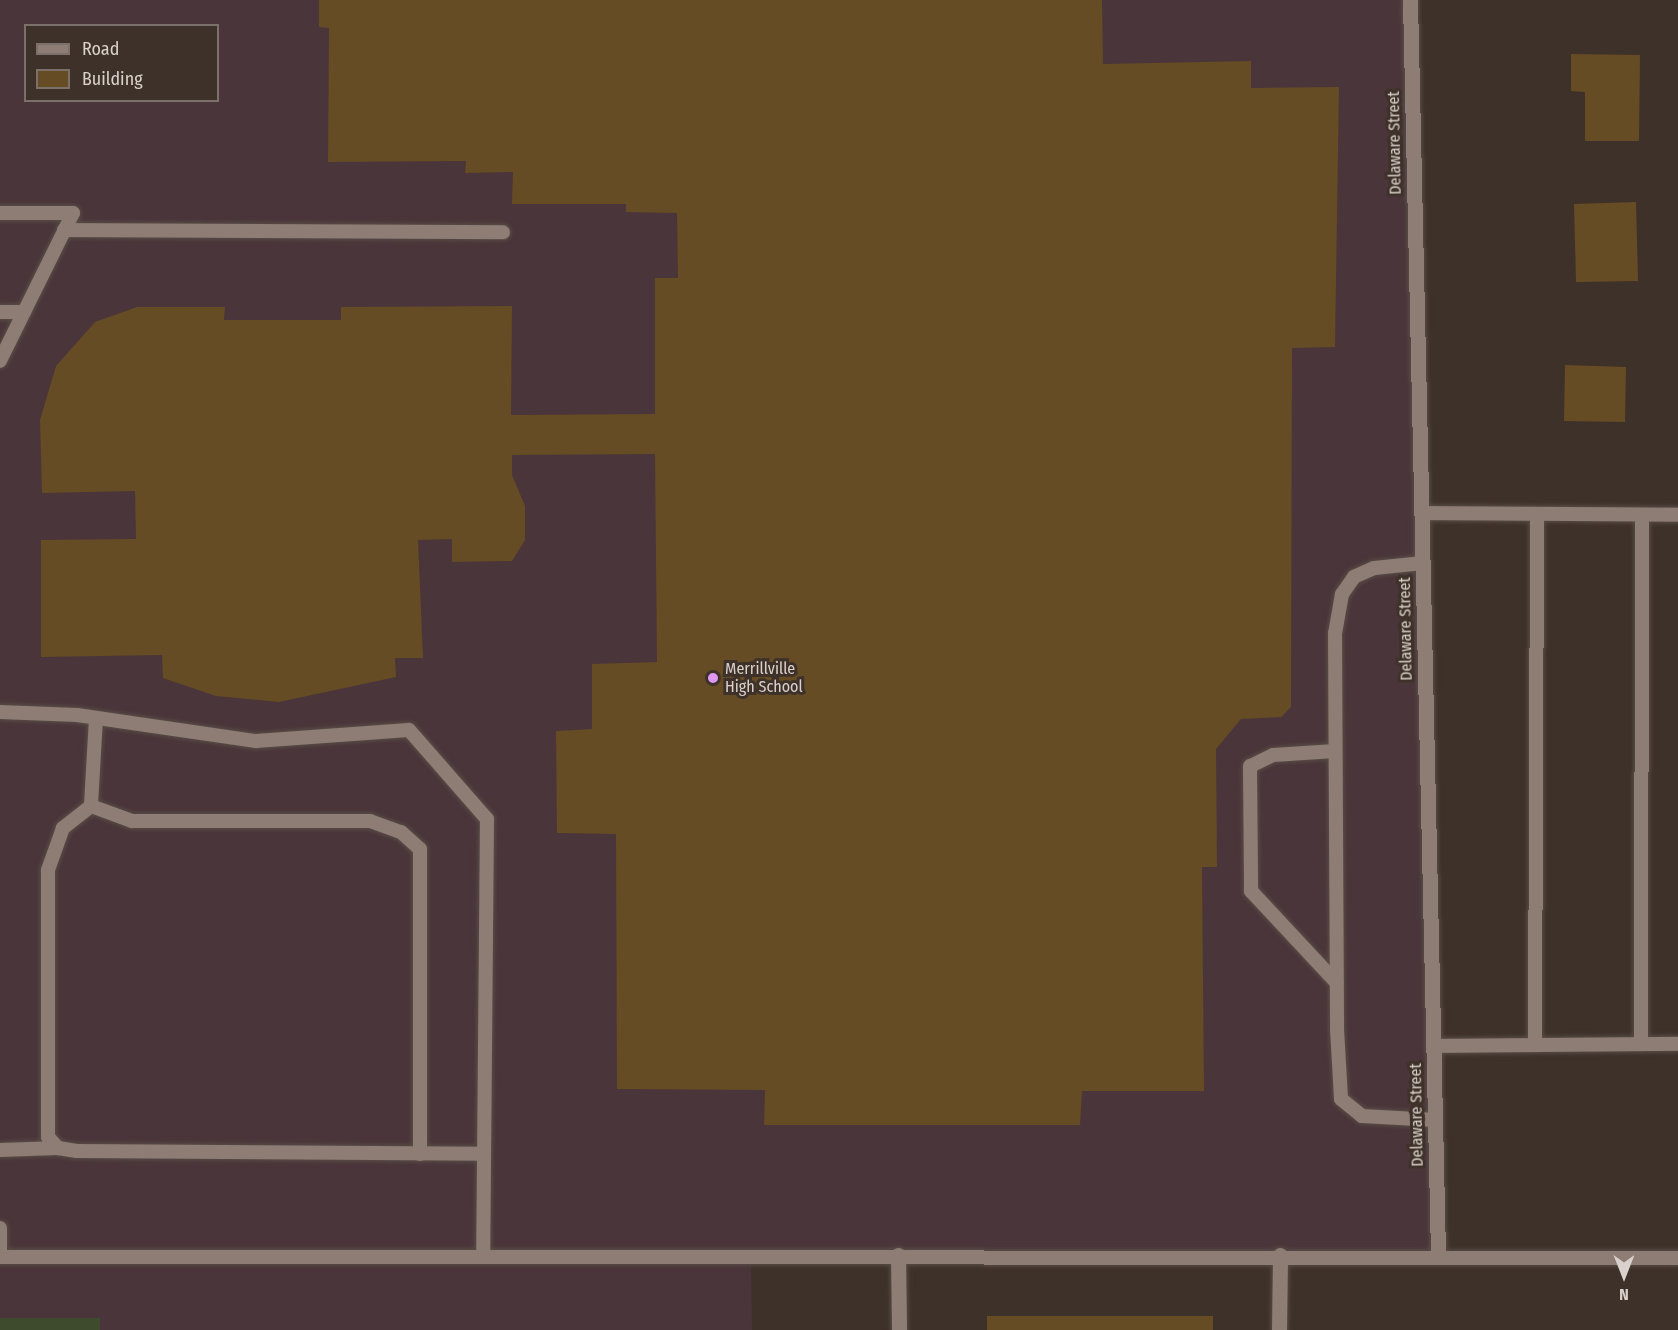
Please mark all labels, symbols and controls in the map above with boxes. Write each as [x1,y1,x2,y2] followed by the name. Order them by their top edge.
[24,24,219,102] legend
[82,38,119,60] text: Road
[82,68,143,90] text: Building
[1384,91,1406,195] street label: Delaware Street
[1395,577,1417,681] street label: Delaware Street
[725,659,803,697] place label: Merrillville High School
[706,671,720,685] marker: Merrillville High School
[1406,1063,1428,1167] street label: Delaware Street
[1594,1246,1654,1306] north arrow
[1619,1285,1629,1304] text: N

